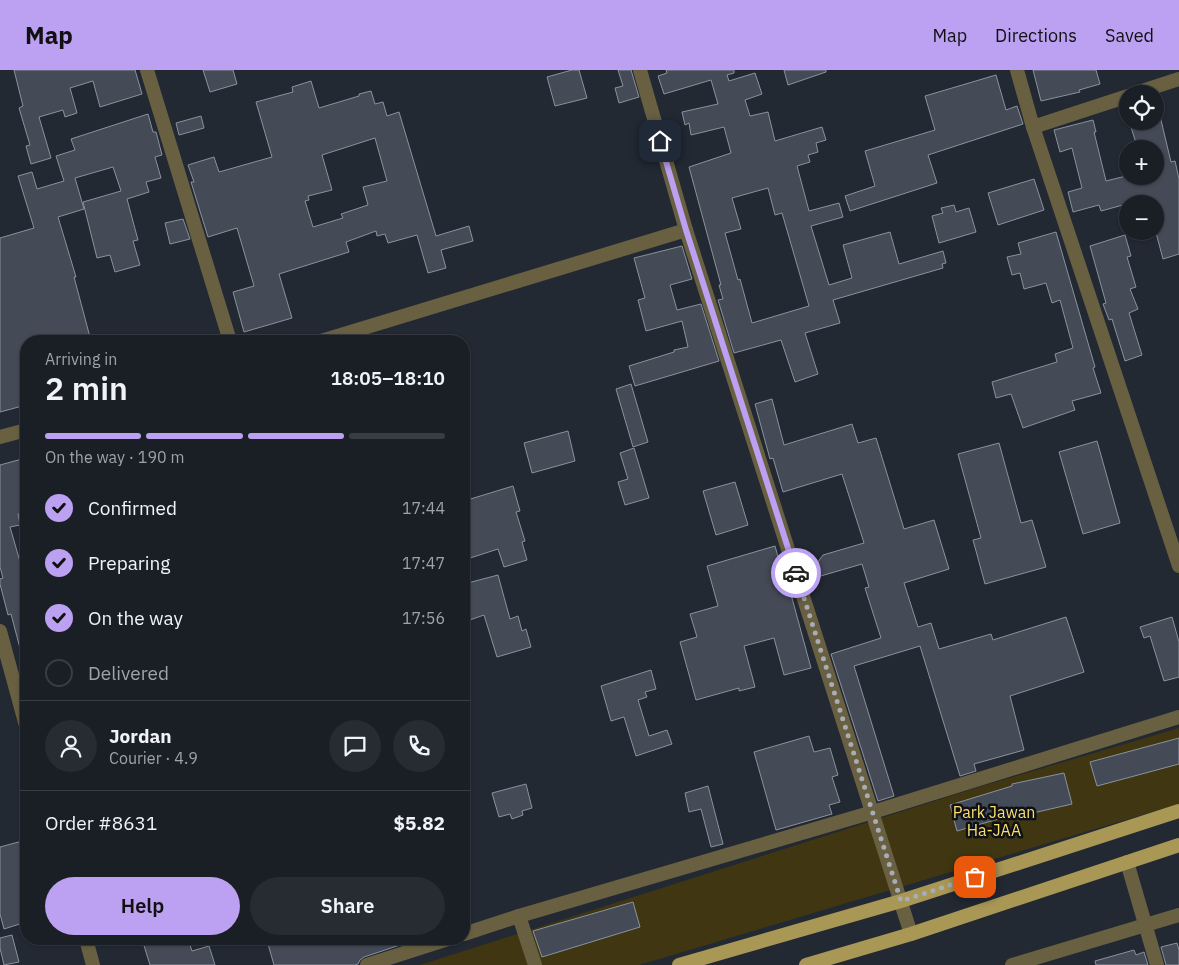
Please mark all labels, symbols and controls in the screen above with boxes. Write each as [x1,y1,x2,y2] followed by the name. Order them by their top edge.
[25,19,73,51] text: Map
[932,24,967,47] text: Map
[995,24,1077,47] text: Directions
[1105,24,1154,47] text: Saved
[1119,85,1164,240] map controls
[1119,85,1164,130] button: locate
[639,120,681,162] pin
[646,127,674,155] icon: home
[1119,140,1164,185] button: +
[1119,195,1164,240] button: −
[45,349,117,369] text: Arriving in
[331,366,445,390] text: 18:05–18:10
[45,367,128,409] text: 2 min
[45,447,184,467] text: On the way · 190 m
[45,494,73,522] icon: check
[88,496,177,520] text: Confirmed
[402,498,445,518] text: 17:44
[771,548,821,598] courier
[45,549,73,577] icon: check
[88,551,170,575] text: Preparing
[402,553,445,573] text: 17:47
[782,559,810,587] icon: car
[45,604,73,632] icon: check
[88,606,183,630] text: On the way
[402,608,445,628] text: 17:56
[88,661,169,685] text: Delivered
[45,720,97,772] button: person
[329,720,381,772] button: chat
[393,720,445,772] button: phone
[109,724,172,748] text: Jordan
[109,748,198,768] text: Courier · 4.9
[953,802,1035,840] park label: Park Jawan Ha-JAA
[45,811,157,835] text: Order #8631
[393,811,445,835] text: $5.82
[954,856,996,898] pin
[961,863,989,891] icon: bag
[45,877,240,935] button: Help
[250,877,445,935] button: Share

